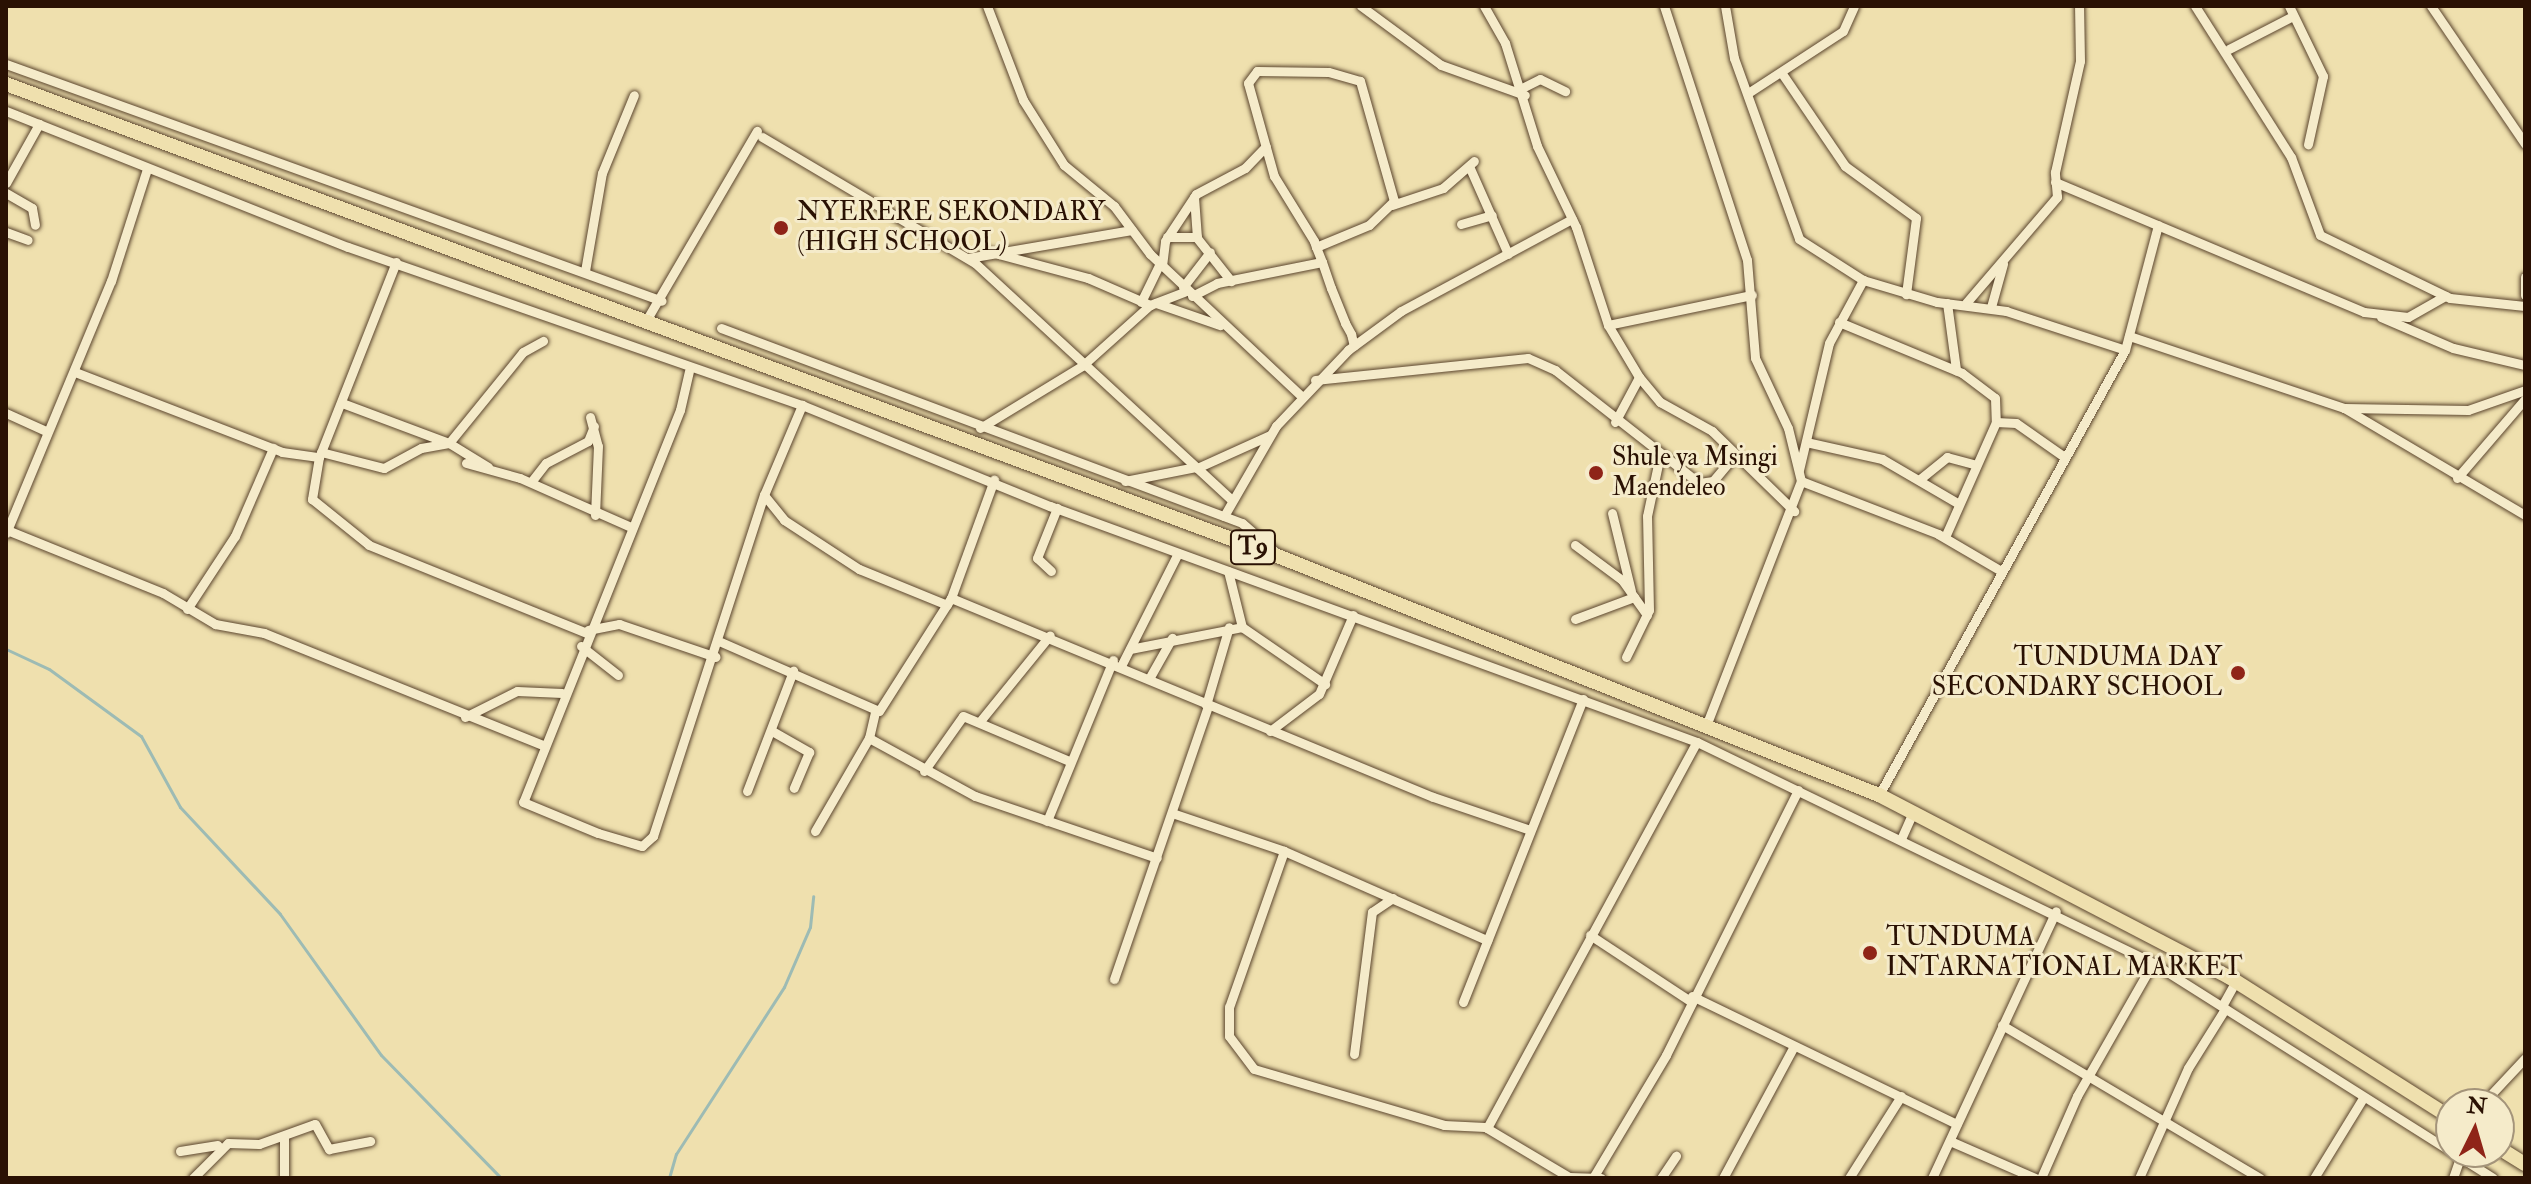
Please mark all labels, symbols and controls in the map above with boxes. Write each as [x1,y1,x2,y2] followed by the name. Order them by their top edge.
[797,197,1105,258] place label: NYERERE SEKONDARY (HIGH SCHOOL)
[772,219,790,237] marker: NYERERE SEKONDARY (HIGH SCHOOL)
[1612,442,1778,504] place label: Shule ya Msingi Maendeleo
[1587,464,1605,482] marker: Shule ya Msingi Maendeleo
[1229,527,1277,567] road number: T9
[1932,642,2222,704] place label: TUNDUMA DAY SECONDARY SCHOOL
[2229,664,2247,682] marker: TUNDUMA DAY SECONDARY SCHOOL
[1886,922,2242,984] place label: TUNDUMA INTARNATIONAL MARKET
[1861,944,1879,962] marker: TUNDUMA INTARNATIONAL MARKET
[2435,1088,2515,1168] north arrow
[2466,1091,2488,1121] text: N

